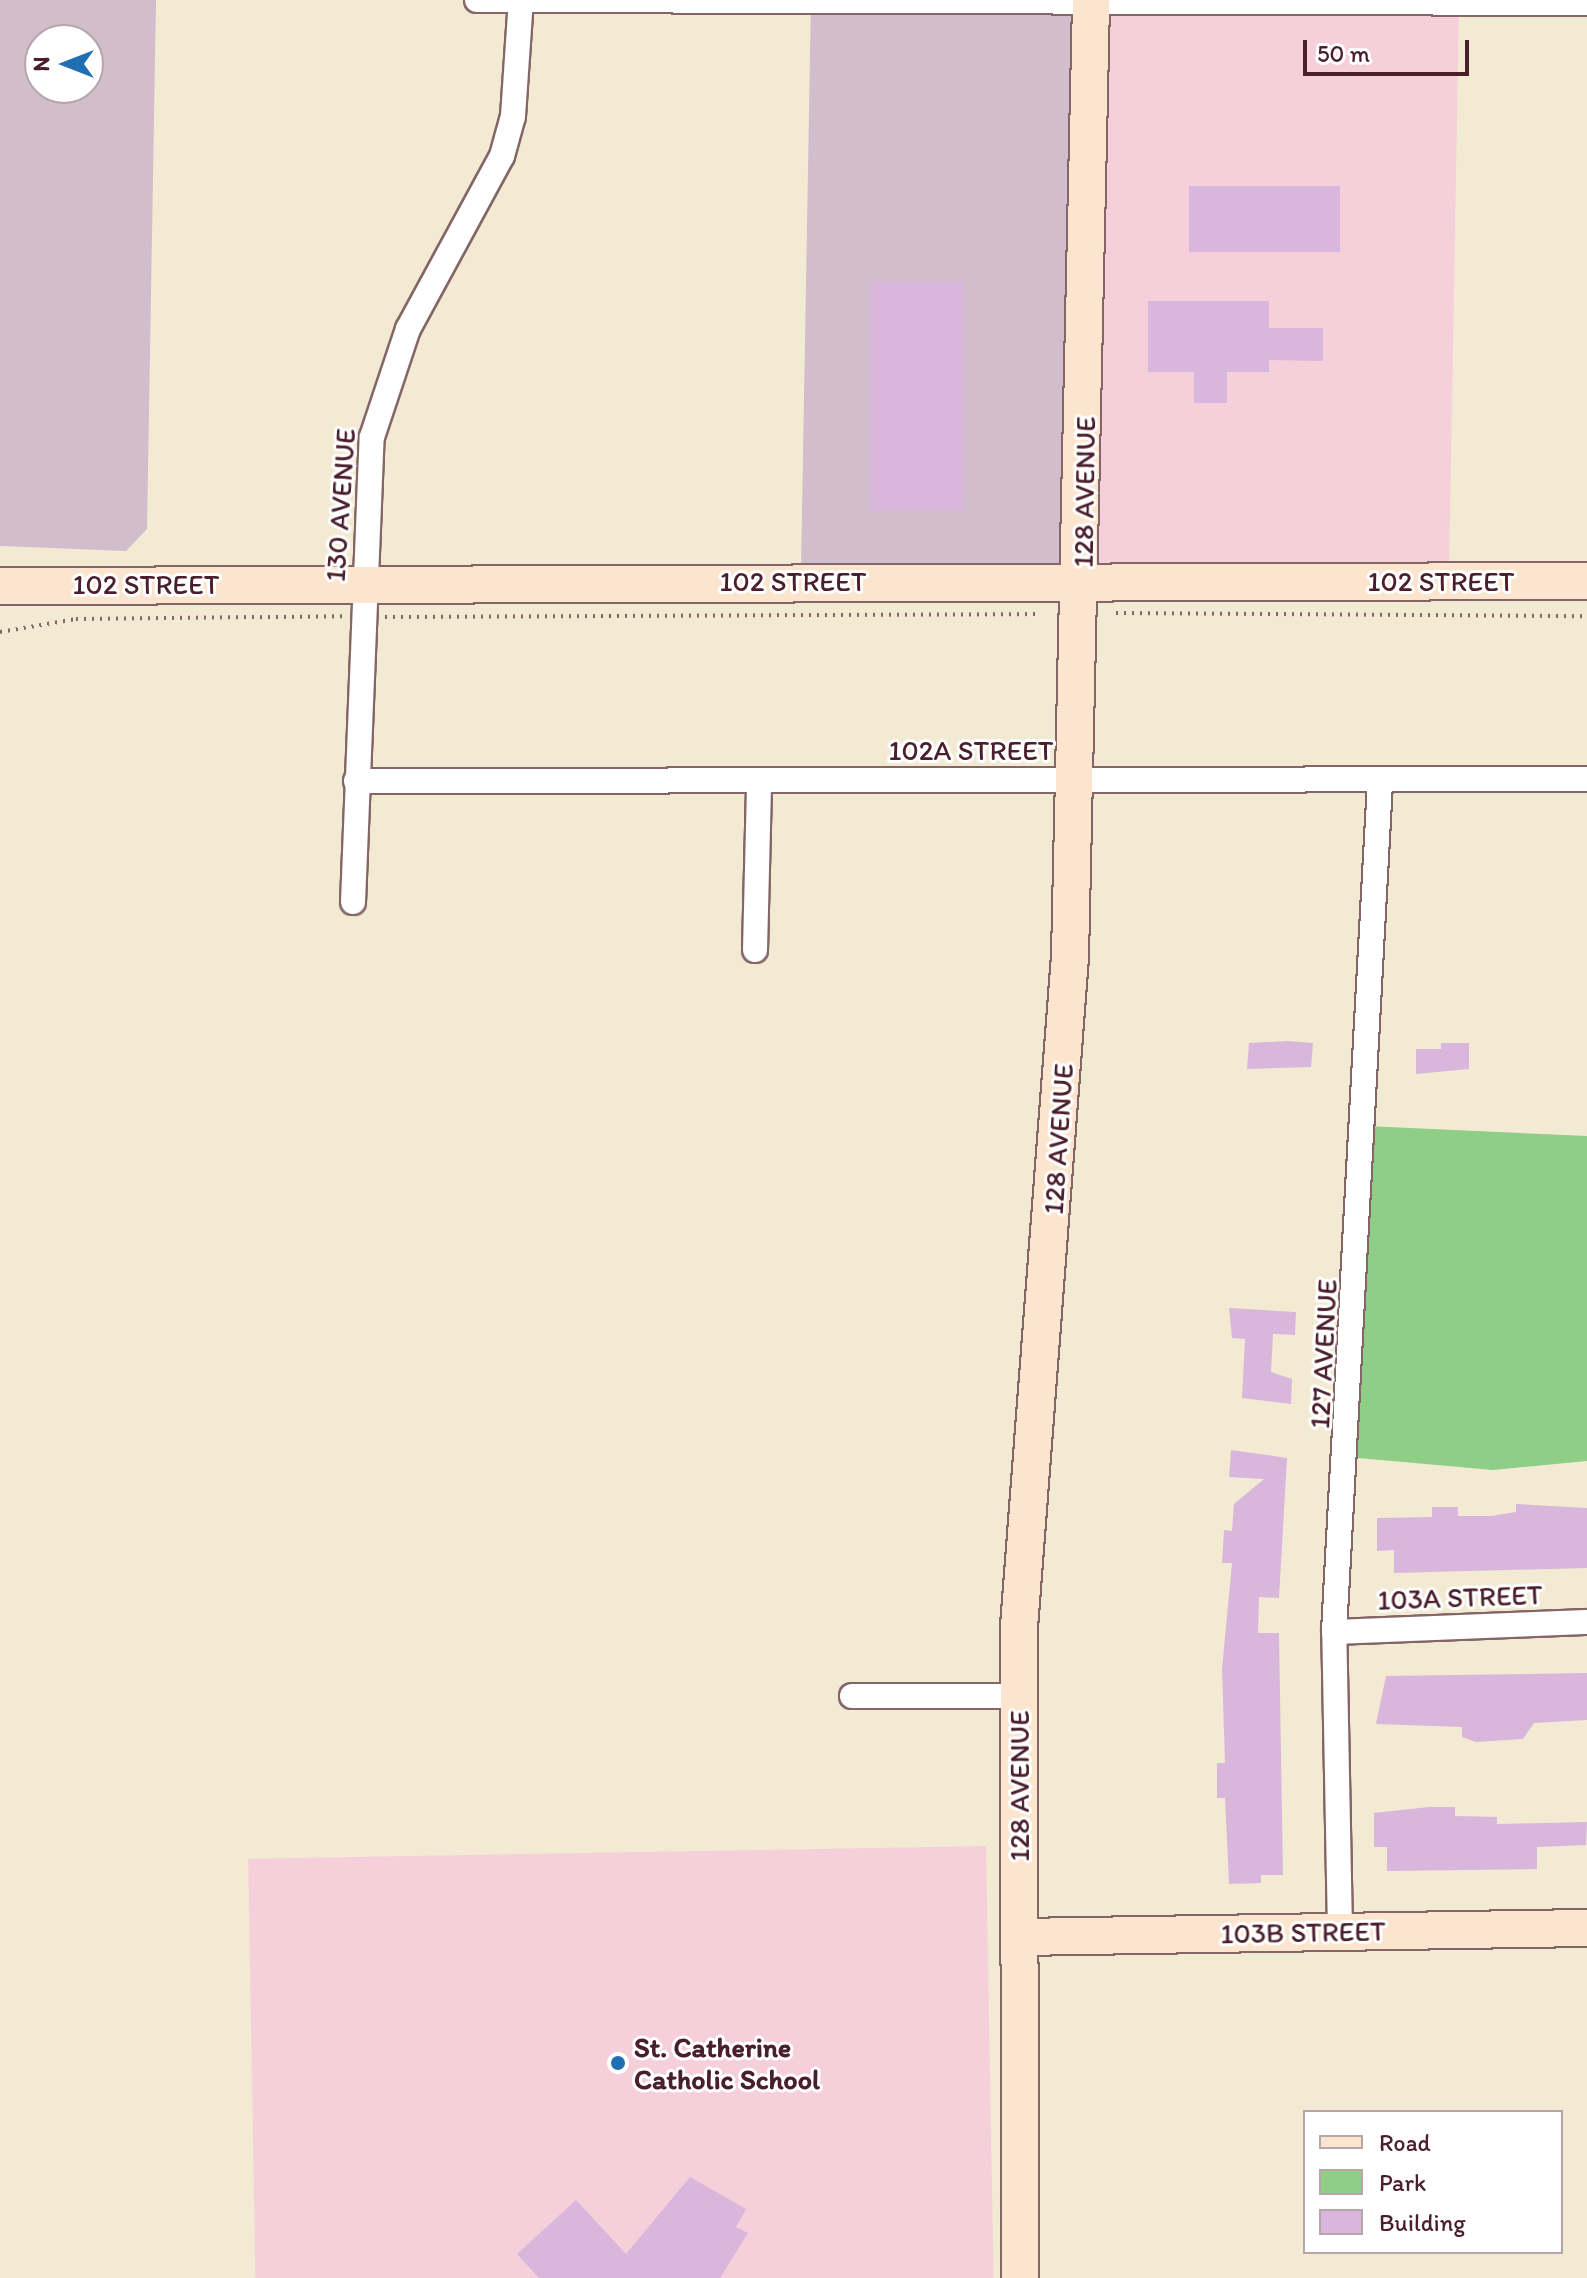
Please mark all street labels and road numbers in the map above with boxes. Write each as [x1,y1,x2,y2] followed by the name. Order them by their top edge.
[1066,416,1102,568] street label: 128 AVENUE
[318,427,362,583] street label: 130 AVENUE
[720,564,866,598] street label: 102 STREET
[1368,564,1514,598] street label: 102 STREET
[73,567,219,601] street label: 102 STREET
[889,733,1053,767] street label: 102A STREET
[1036,1062,1080,1216] street label: 128 AVENUE
[1302,1278,1344,1430] street label: 127 AVENUE
[1377,1577,1543,1617] street label: 103A STREET
[1002,1710,1036,1862] street label: 128 AVENUE
[1220,1914,1386,1950] street label: 103B STREET

